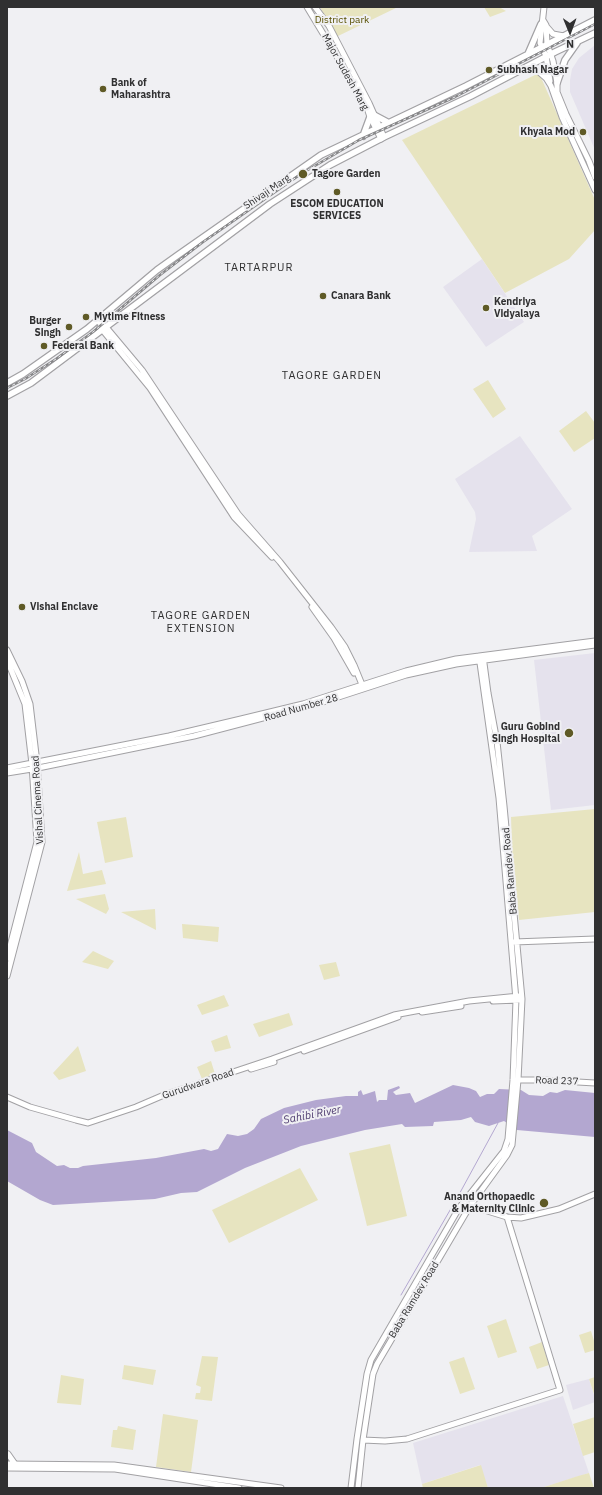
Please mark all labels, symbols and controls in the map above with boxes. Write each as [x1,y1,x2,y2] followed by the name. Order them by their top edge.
[550,12,590,52] north arrow
[315,14,369,26] park label: District park
[319,32,371,112] street label: Major Sudesh Marg
[566,37,574,51] text: N
[497,64,568,76] place label: Subhash Nagar
[484,65,494,75] marker: Subhash Nagar
[111,77,171,100] place label: Bank of Maharashtra
[98,84,108,94] marker: Bank of Maharashtra
[520,126,575,138] place label: Khyala Mod
[578,127,588,137] marker: Khyala Mod
[297,168,309,180] marker: Tagore Garden
[312,168,380,180] place label: Tagore Garden
[241,172,293,212] street label: Shivaji Marg
[332,187,342,197] marker: ESCOM EDUCATION SERVICES
[290,198,384,222] place label: ESCOM EDUCATION SERVICES
[224,261,294,275] district label: TARTARPUR
[331,290,391,302] place label: Canara Bank
[318,291,328,301] marker: Canara Bank
[494,296,540,320] place label: Kendriya Vidyalaya
[481,303,491,313] marker: Kendriya Vidyalaya
[94,311,165,323] place label: Mytime Fitness
[81,312,91,322] marker: Mytime Fitness
[29,315,61,338] place label: Burger Singh
[64,322,74,332] marker: Burger Singh
[52,340,114,352] place label: Federal Bank
[39,341,49,351] marker: Federal Bank
[282,369,382,383] district label: TAGORE GARDEN
[30,601,98,613] place label: Vishai Enclave
[17,602,27,612] marker: Vishai Enclave
[151,609,251,635] district label: TAGORE GARDEN EXTENSION
[263,692,339,724] street label: Road Number 28
[492,721,560,744] place label: Guru Gobind Singh Hospital
[563,727,575,739] marker: Guru Gobind Singh Hospital
[30,755,46,845] street label: Vishal Cinema Road
[500,827,520,915] street label: Baba Ramdev Road
[161,1066,235,1102] street label: Gurudwara Road
[535,1074,579,1088] street label: Road 237
[282,1103,342,1127] water label: Sahibi River
[444,1191,535,1214] place label: Anand Orthopaedic & Maternity Clinic
[538,1197,550,1209] marker: Anand Orthopaedic & Maternity Clinic
[386,1260,442,1340] street label: Baba Ramdev Road

